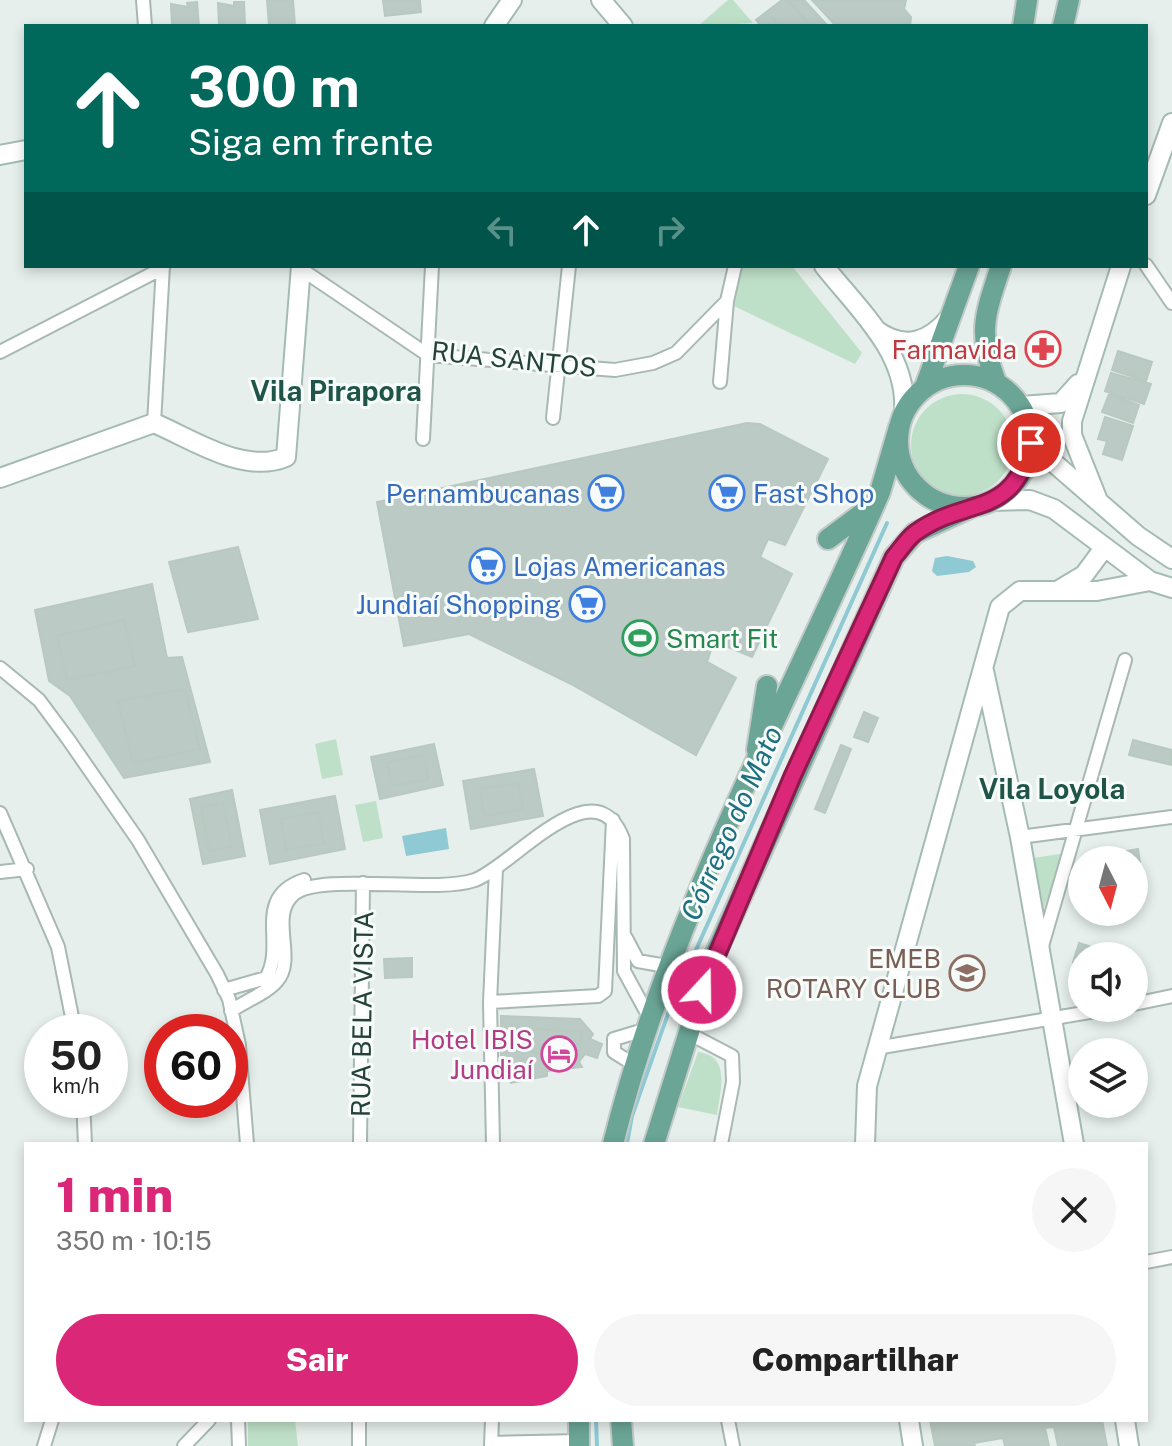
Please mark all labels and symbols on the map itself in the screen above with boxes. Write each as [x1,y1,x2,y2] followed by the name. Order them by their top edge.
[1024,330,1062,368] pharmacy icon: Farmavida
[891,334,1017,365] place label: Farmavida
[430,335,598,383] street label: RUA SANTOS
[250,374,422,407] district label: Vila Pirapora
[997,409,1065,477] pin
[587,474,625,512] supermarket icon: Pernambucanas
[708,474,746,512] supermarket icon: Fast Shop
[386,478,580,509] place label: Pernambucanas
[753,478,874,509] place label: Fast Shop
[468,547,506,585] supermarket icon: Lojas Americanas
[513,551,726,582] place label: Lojas Americanas
[568,585,606,623] supermarket icon: Jundiaí Shopping
[356,589,561,620] place label: Jundiaí Shopping
[621,619,659,657] sports icon: Smart Fit
[666,623,778,654] place label: Smart Fit
[673,721,789,925] water label: Córrego do Mato
[979,772,1125,805] district label: Vila Loyola
[1068,846,1148,926] north arrow
[345,911,379,1117] street label: RUA BELA VISTA
[766,943,941,1004] place label: EMEB ROTARY CLUB
[660,948,744,1032] position arrow
[948,954,986,992] school or university icon: EMEB ROTARY CLUB
[144,1014,248,1118] speed limit sign: 60
[411,1024,534,1085] place label: Hotel IBIS Jundiaí
[540,1035,578,1073] hotel icon: Hotel IBIS Jundiaí

